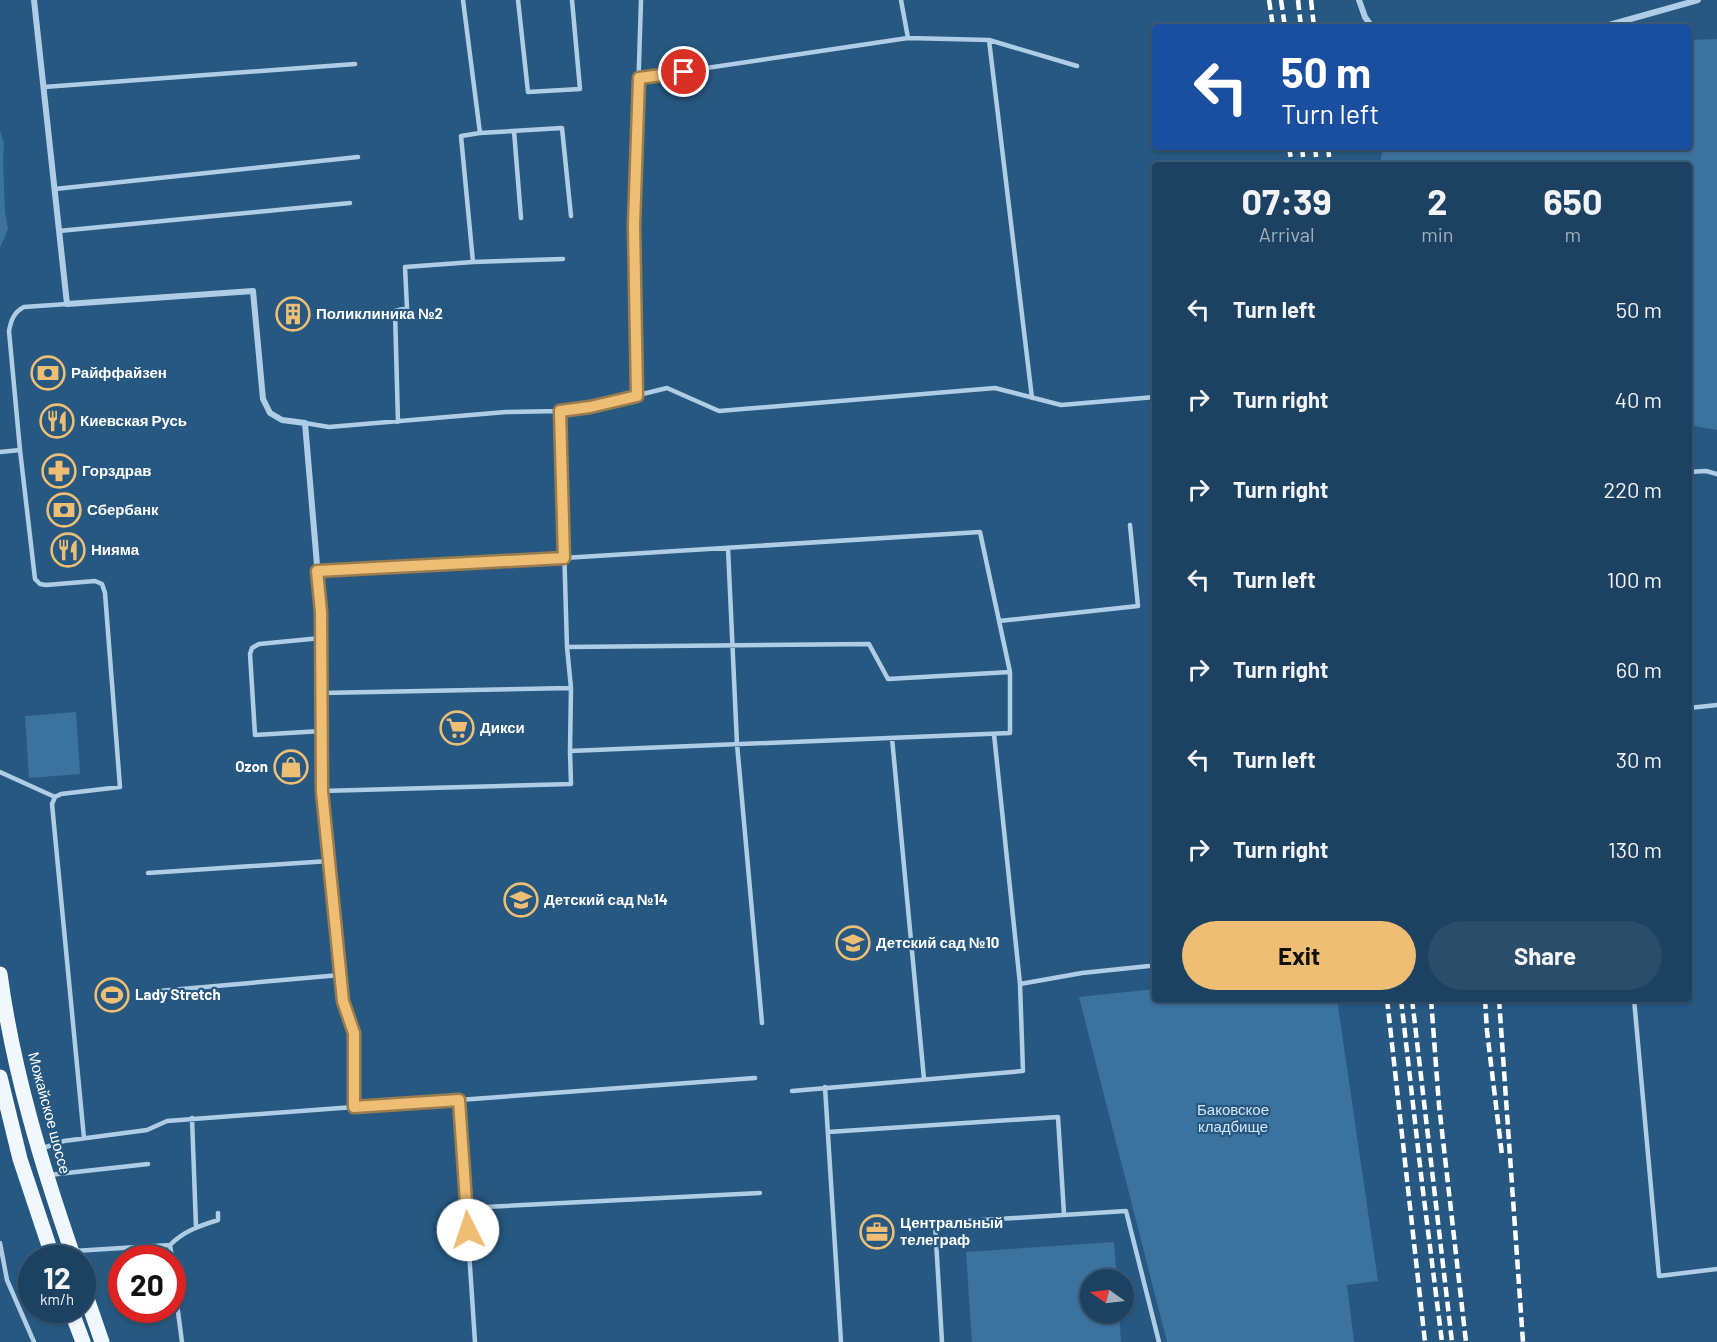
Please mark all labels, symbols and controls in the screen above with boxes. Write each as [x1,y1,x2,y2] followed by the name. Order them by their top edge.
[658,46,709,97] pin
[1281,46,1371,96] text: 50 m
[1182,48,1260,126] icon: left
[667,55,700,88] icon: arrive
[1281,97,1379,129] text: Turn left
[1242,179,1332,222] text: 07:39
[1427,179,1447,222] text: 2
[1543,179,1602,222] text: 650
[1259,222,1315,246] text: Arrival
[1421,222,1454,246] text: min
[1565,222,1581,246] text: m
[1182,293,1215,326] icon: left
[275,296,311,332] building icon: Поликлиника №2
[1233,296,1316,322] text: Turn left
[1616,296,1662,322] text: 50 m
[316,304,443,322] place label: Поликлиника №2
[30,355,66,391] bank icon: Райффайзен
[71,363,167,381] place label: Райффайзен
[1182,383,1215,416] icon: right
[1233,386,1328,412] text: Turn right
[1615,386,1662,412] text: 40 m
[39,403,75,439] restaurant icon: Киевская Русь
[80,411,187,429] place label: Киевская Русь
[41,453,77,489] pharmacy icon: Горздрав
[82,461,152,479] place label: Горздрав
[1182,473,1215,506] icon: right
[1233,476,1328,502] text: Turn right
[1603,476,1662,502] text: 220 m
[46,492,82,528] bank icon: Сбербанк
[87,500,159,518] place label: Сбербанк
[50,532,86,568] restaurant icon: Нияма
[91,540,140,558] place label: Нияма
[1182,563,1215,596] icon: left
[1233,566,1316,592] text: Turn left
[1607,566,1662,592] text: 100 m
[1182,653,1215,686] icon: right
[1233,656,1328,682] text: Turn right
[1616,656,1662,682] text: 60 m
[439,710,475,746] supermarket icon: Дикси
[480,718,525,736] place label: Дикси
[1182,743,1215,776] icon: left
[1233,746,1316,772] text: Turn left
[1616,746,1662,772] text: 30 m
[273,749,309,785] shop icon: Ozon
[235,757,268,775] place label: Ozon
[1182,833,1215,866] icon: right
[1233,836,1328,862] text: Turn right
[1608,836,1662,862] text: 130 m
[503,882,539,918] school or university icon: Детский сад №14
[544,890,668,908] place label: Детский сад №14
[1182,921,1416,990] button: Exit
[1428,921,1662,990] button: Share
[835,925,871,961] school or university icon: Детский сад №10
[876,933,999,951] place label: Детский сад №10
[94,977,130,1013] sports icon: Lady Stretch
[135,985,221,1003] place label: Lady Stretch
[25,1050,75,1176] street label: Можайское шоссе
[1197,1100,1269,1135] park label: Баковское кладбище
[436,1198,500,1262] position arrow
[900,1213,1003,1248] place label: Центральный телеграф
[859,1214,895,1250] office icon: Центральный телеграф
[108,1245,186,1323] speed limit sign: 20
[43,1259,71,1295] text: 12
[1080,1269,1134,1323] north arrow
[1080,1269,1134,1323] map controls
[40,1290,74,1308] text: km/h

